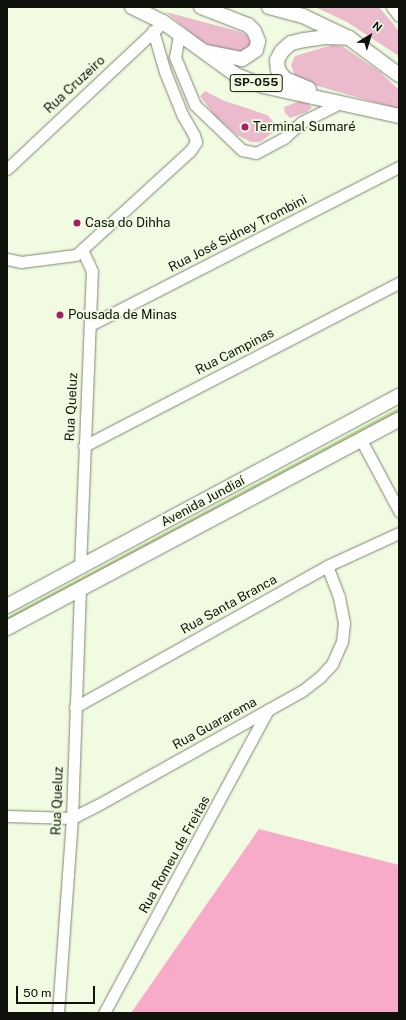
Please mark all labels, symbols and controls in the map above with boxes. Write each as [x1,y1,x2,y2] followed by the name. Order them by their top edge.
[350,16,390,56] north arrow
[370,19,384,34] text: N
[41,53,109,117] street label: Rua Cruzeiro
[229,73,283,93] road number: SP-055
[253,119,356,135] place label: Terminal Sumaré
[240,122,250,132] marker: Terminal Sumaré
[166,192,310,276] street label: Rua José Sidney Trombini
[85,215,171,231] place label: Casa do Dihha
[72,218,82,228] marker: Casa do Dihha
[68,307,177,323] place label: Pousada de Minas
[55,310,65,320] marker: Pousada de Minas
[193,326,277,378] street label: Rua Campinas
[62,372,82,442] street label: Rua Queluz
[158,473,248,531] street label: Avenida Jundiaí
[178,572,280,638] street label: Rua Santa Branca
[170,694,260,754] street label: Rua Guararema
[49,766,67,836] street label: Rua Queluz
[136,793,214,917] street label: Rua Romeu de Freitas
[18,978,97,1004] scale bar
[23,986,51,1000] text: 50 m

